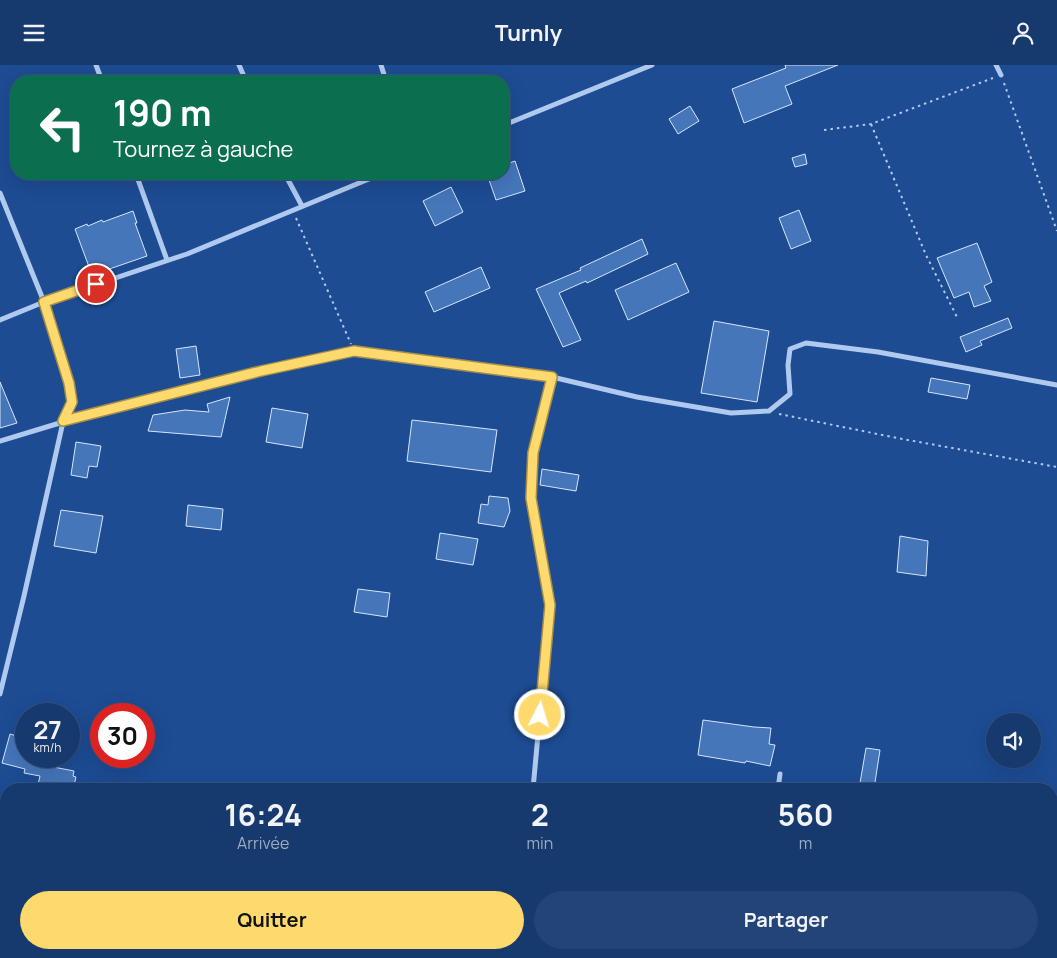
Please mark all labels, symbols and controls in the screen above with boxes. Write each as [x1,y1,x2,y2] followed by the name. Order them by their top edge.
[495,18,562,48] text: Turnly
[20,19,48,47] icon: menu
[1009,19,1037,47] icon: person
[113,89,212,137] text: 190 m
[30,95,95,160] icon: left
[113,134,293,164] text: Tournez à gauche
[75,263,117,305] pin
[82,270,110,298] icon: arrive
[513,688,565,740] position arrow
[90,703,155,768] speed limit sign: 30
[33,712,62,747] text: 27
[986,713,1041,768] map controls
[986,713,1041,768] button: sound
[34,739,61,756] text: km/h
[224,794,302,835] text: 16:24
[531,794,549,835] text: 2
[778,794,834,835] text: 560
[237,832,289,854] text: Arrivée
[526,832,553,854] text: min
[799,832,812,854] text: m
[20,891,524,949] button: Quitter
[534,891,1038,949] button: Partager

